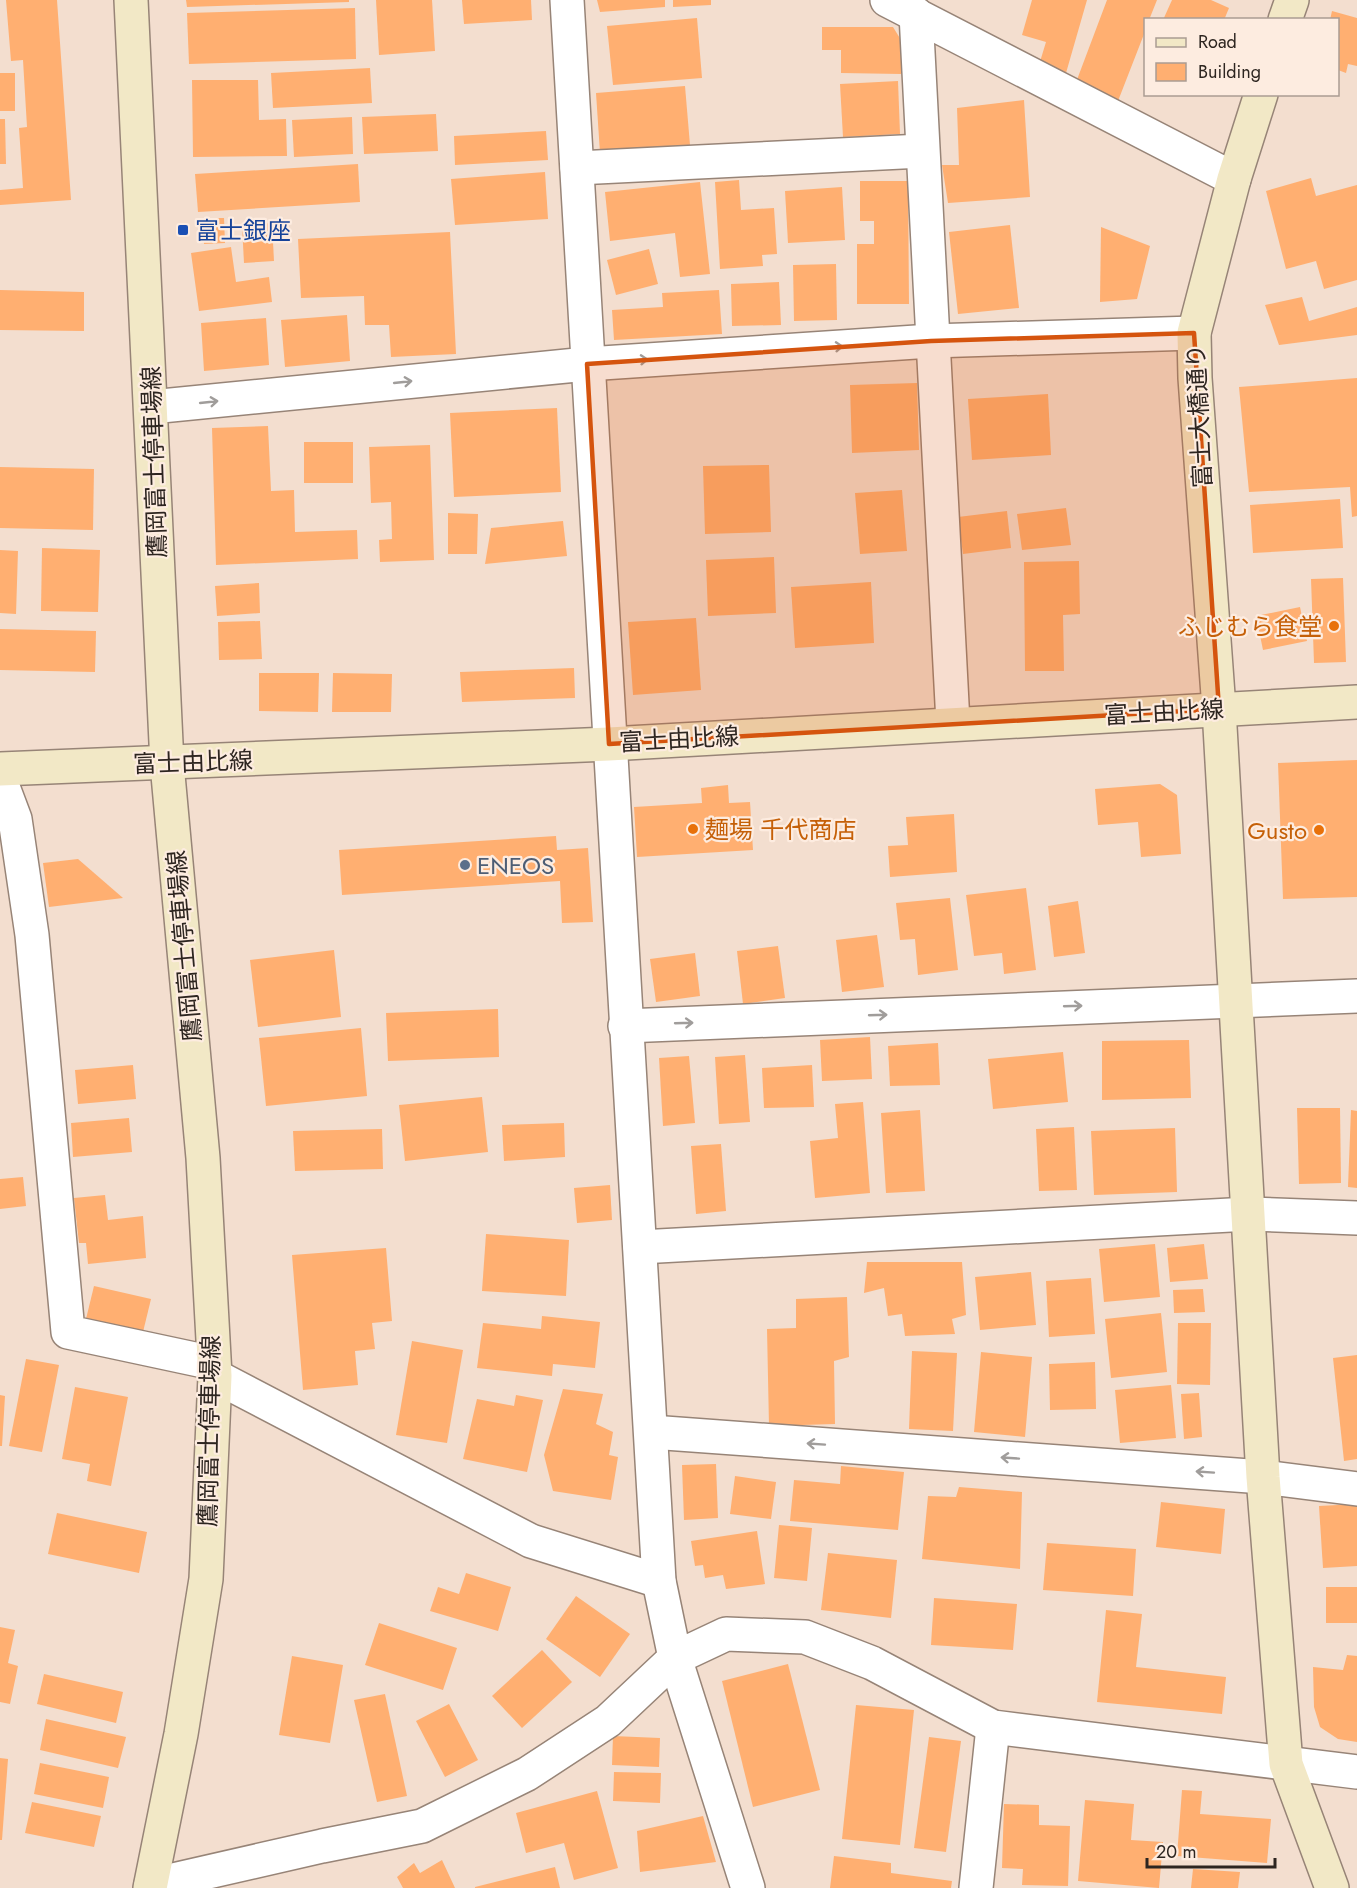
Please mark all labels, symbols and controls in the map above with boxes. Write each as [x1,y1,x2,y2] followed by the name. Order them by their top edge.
[1144,18,1339,96] legend
[1198,29,1237,55] text: Road
[1198,59,1261,85] text: Building
[195,213,291,248] place label: 富士銀座
[176,223,190,237] marker: 富士銀座
[823,342,843,353] one-way arrow
[1178,343,1220,489] street label: 富士大橋通り
[629,355,649,366] one-way arrow
[133,365,175,559] street label: 鷹岡富士停車場線
[393,376,413,387] one-way arrow
[199,396,219,407] one-way arrow
[1178,609,1322,644] place label: ふじむら食堂
[1327,619,1341,633] marker: ふじむら食堂
[1103,691,1225,733] street label: 富士由比線
[618,718,740,760] street label: 富士由比線
[132,742,254,782] street label: 富士由比線
[705,812,856,847] place label: 麺場 千代商店
[1247,813,1307,848] place label: Gusto
[686,822,700,836] marker: 麺場 千代商店
[1312,823,1326,837] marker: Gusto
[477,848,554,883] place label: ENEOS
[158,849,210,1043] street label: 鷹岡富士停車場線
[458,858,472,872] marker: ENEOS
[1063,1001,1083,1012] one-way arrow
[868,1009,888,1020] one-way arrow
[673,1018,693,1029] one-way arrow
[190,1335,228,1527] street label: 鷹岡富士停車場線
[806,1438,826,1449] one-way arrow
[1001,1452,1021,1463] one-way arrow
[1195,1466,1215,1477] one-way arrow
[1147,1831,1274,1869] scale bar
[1156,1839,1196,1865] text: 20 m

